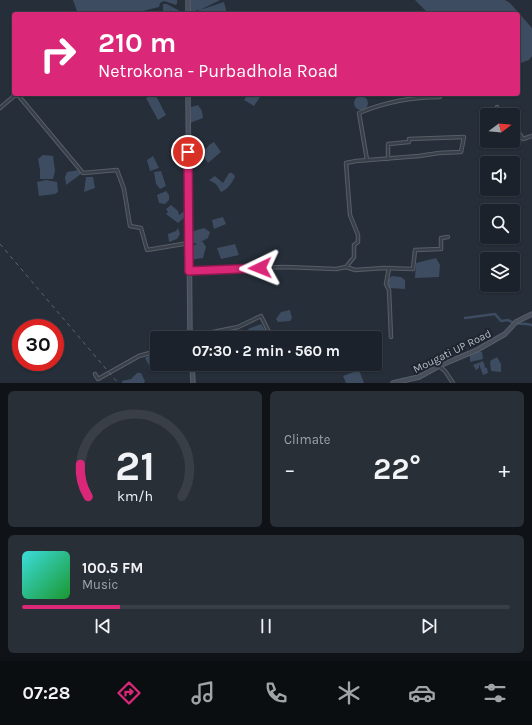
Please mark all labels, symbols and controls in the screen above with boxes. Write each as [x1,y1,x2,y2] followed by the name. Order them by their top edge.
[98,26,176,59] text: 210 m
[32,28,84,80] icon: right
[98,60,338,82] text: Netrokona - Purbadhola Road
[480,108,520,148] north arrow
[480,108,520,292] map controls
[171,135,205,169] pin
[177,141,199,163] icon: arrive
[480,156,520,196] button: sound
[480,204,520,244] button: search
[239,247,281,289] position arrow
[480,252,520,292] button: layers
[12,319,64,371] speed limit sign: 30
[411,327,493,376] street label: Mougati UP Road
[192,342,340,360] text: 07:30 · 2 min · 560 m
[284,432,330,447] text: Climate
[115,442,155,490] text: 21
[373,451,421,487] text: 22°
[284,457,296,483] text: −
[498,457,510,483] text: +
[117,488,153,505] text: km/h
[82,559,143,577] text: 100.5 FM
[82,577,118,592] text: Music
[92,615,114,637] icon: previous
[255,615,277,637] icon: pause
[418,615,440,637] icon: next
[115,679,143,707] icon: directions
[189,679,217,707] icon: music
[262,679,290,707] icon: phone
[335,679,363,707] icon: climate
[408,679,436,707] icon: car
[481,679,509,707] icon: filters
[23,682,70,704] text: 07:28

